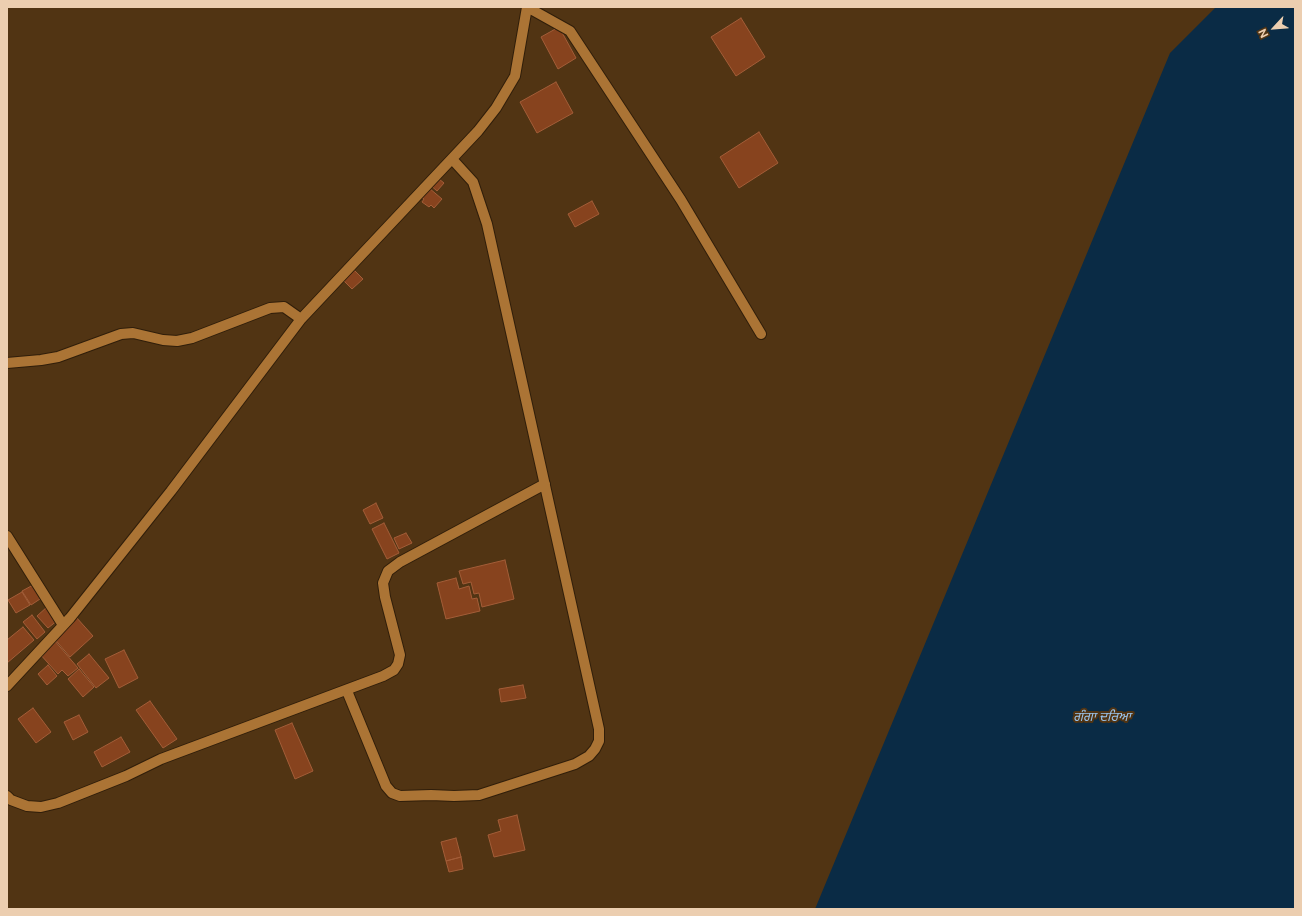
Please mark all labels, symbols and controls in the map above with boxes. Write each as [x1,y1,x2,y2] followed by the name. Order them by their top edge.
[1254,8,1294,48] north arrow
[1256,27,1270,40] text: N
[1073,709,1131,725] water label: ਗੰਗਾ ਦਰਿਆ

